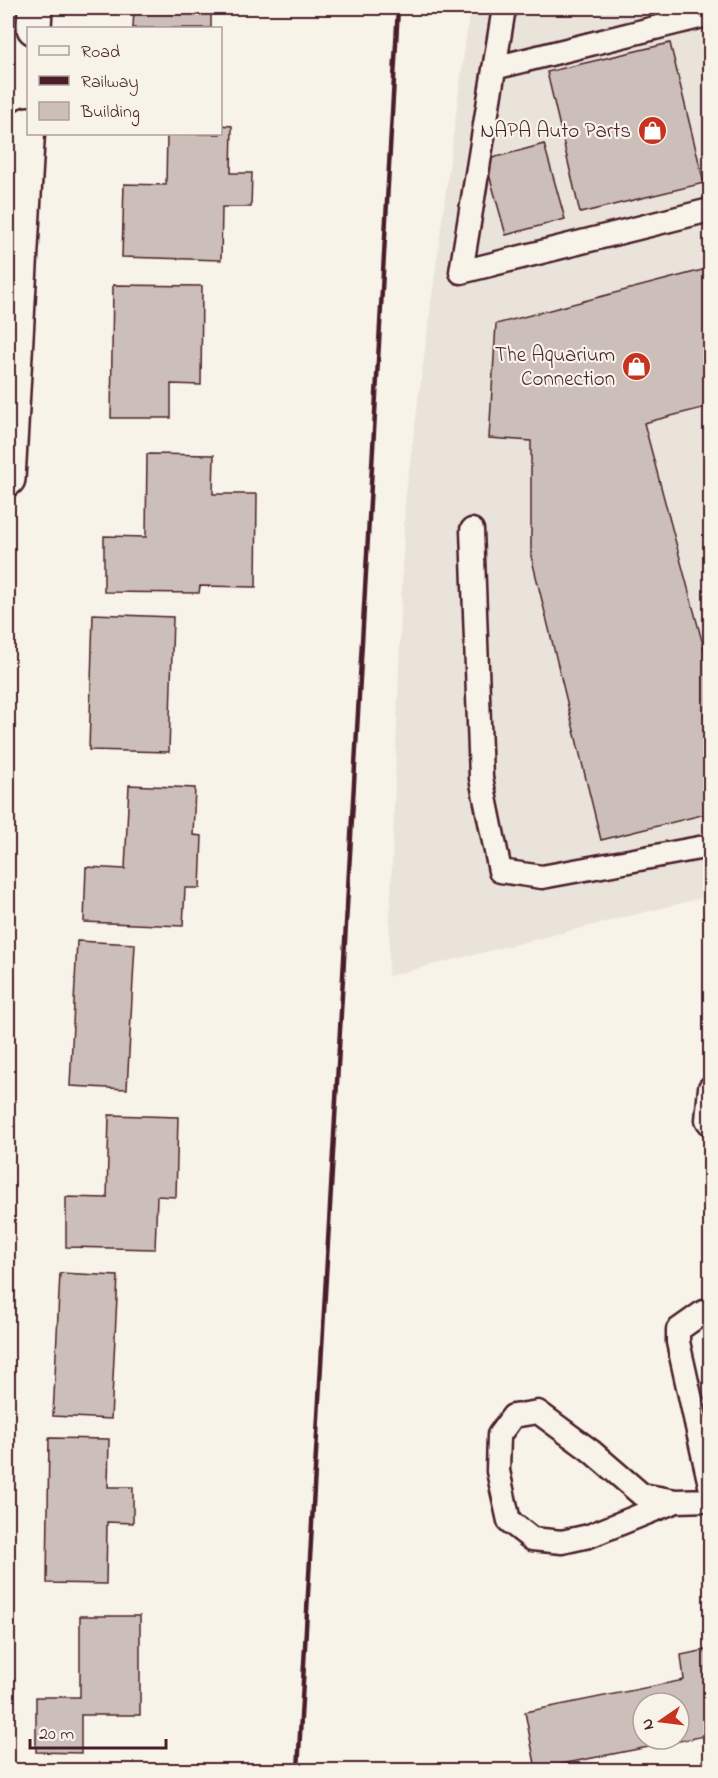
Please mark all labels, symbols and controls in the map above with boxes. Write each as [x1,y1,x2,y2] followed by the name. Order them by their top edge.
[27,27,222,135] legend
[81,40,120,66] text: Road
[81,70,138,96] text: Railway
[80,100,140,127] text: Building
[636,114,668,146] shop icon: NAPA Auto Parts
[480,117,631,147] place label: NAPA Auto Parts
[495,341,615,395] place label: The Aquarium Connection
[620,350,652,382] shop icon: The Aquarium Connection
[631,1691,691,1751] north arrow
[30,1712,166,1750] scale bar
[635,1716,661,1732] text: N
[39,1722,74,1748] text: 20 m

